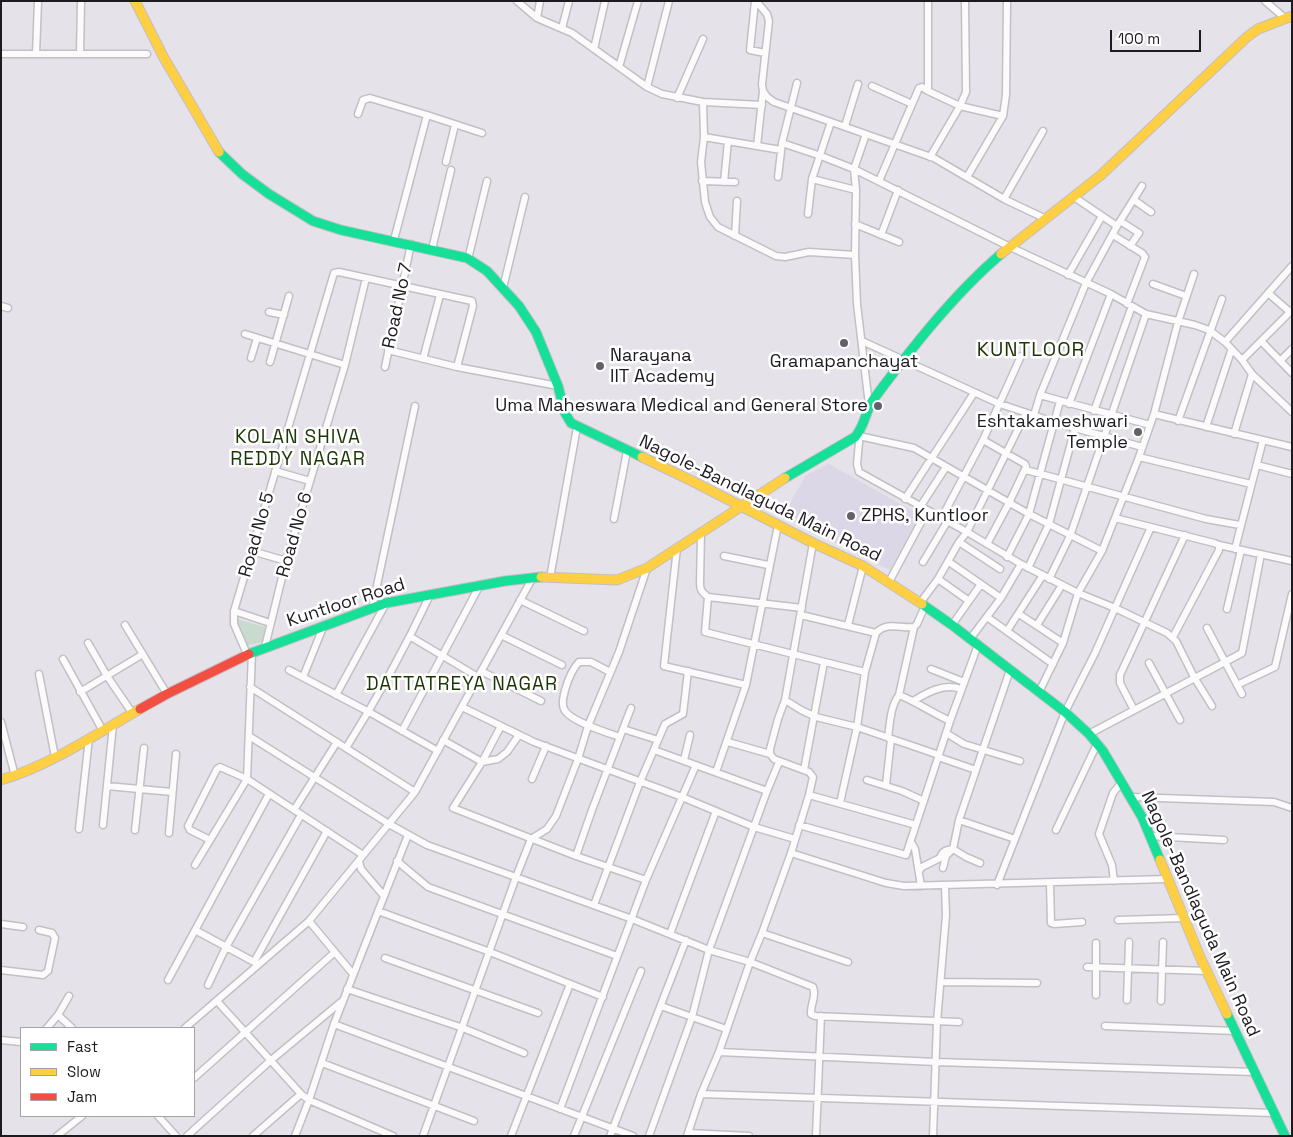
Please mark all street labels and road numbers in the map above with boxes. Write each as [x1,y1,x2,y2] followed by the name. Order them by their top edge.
[378,261,418,351] street label: Road No 7
[635,431,885,567] street label: Nagole-Bandlaguda Main Road
[235,490,279,580] street label: Road No 5
[273,490,317,580] street label: Road No 6
[284,574,408,632] street label: Kuntloor Road
[1136,788,1264,1040] street label: Nagole-Bandlaguda Main Road

